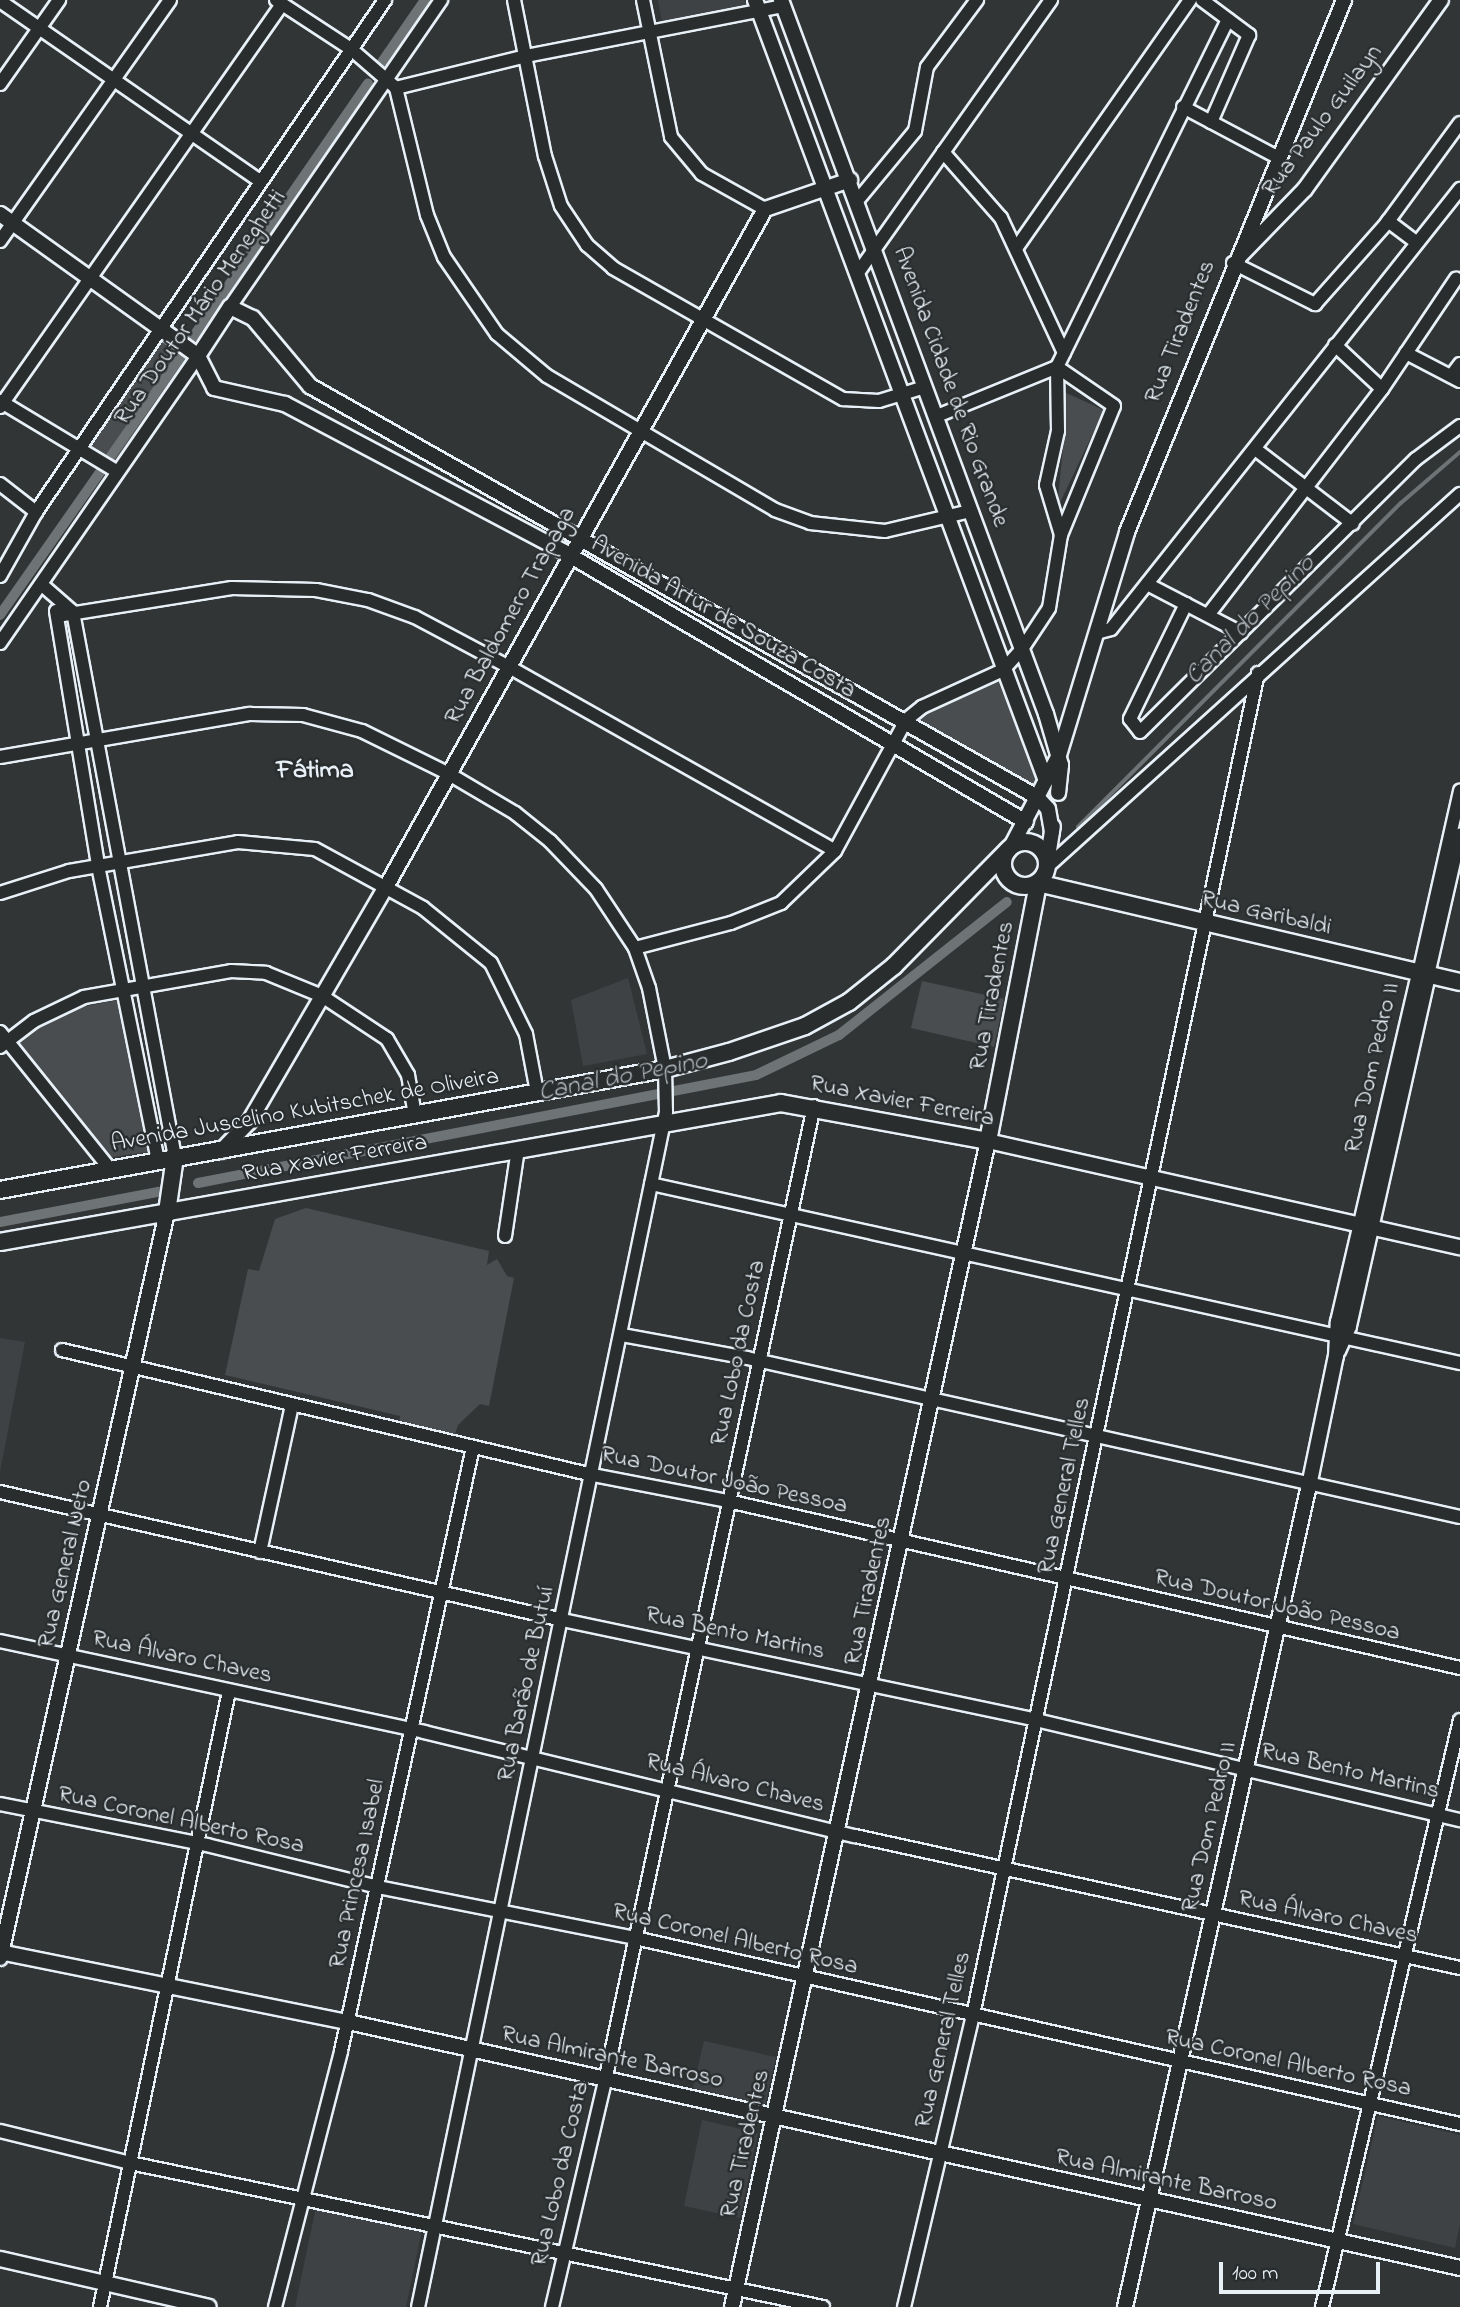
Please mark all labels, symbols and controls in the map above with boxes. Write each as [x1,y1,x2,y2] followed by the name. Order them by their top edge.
[1257,39,1389,203] street label: Rua Paulo Guilayn
[109,185,293,431] street label: Rua Doutor Mário Meneghetti
[886,243,1014,531] street label: Avenida Cidade de Rio Grande
[1139,256,1223,408] street label: Rua Tiradentes
[439,502,583,730] street label: Rua Baldomero Trapaga
[585,530,861,706] street label: Avenida Artur de Souza Costa
[1180,550,1322,692] water label: Canal do Pepino
[276,756,354,788] district label: Fátima
[1198,885,1334,943] street label: Rua Garibaldi
[964,919,1022,1073] street label: Rua Tiradentes
[1339,980,1407,1156] street label: Rua Dom Pedro II
[536,1046,710,1110] water label: Canal do Pepino
[109,1063,501,1159] street label: Avenida Juscelino Kubitschek de Oliveira
[807,1070,997,1134] street label: Rua Xavier Ferreira
[240,1129,430,1189] street label: Rua Xavier Ferreira
[705,1258,773,1448] street label: Rua Lobo da Costa
[1032,1395,1098,1577] street label: Rua General Telles
[598,1441,850,1521] street label: Rua Doutor João Pessoa
[33,1477,99,1651] street label: Rua General Neto
[839,1514,899,1668] street label: Rua Tiradentes
[1151,1564,1403,1648] street label: Rua Doutor João Pessoa
[492,1584,562,1784] street label: Rua Barão de Butuí
[643,1601,827,1667] street label: Rua Bento Martins
[89,1625,275,1691] street label: Rua Álvaro Chaves
[1258,1737,1442,1807] street label: Rua Bento Martins
[1176,1739,1244,1915] street label: Rua Dom Pedro II
[643,1748,827,1820] street label: Rua Álvaro Chaves
[324,1777,392,1971] street label: Rua Princesa Isabel
[55,1781,307,1861] street label: Rua Coronel Alberto Rosa
[1235,1885,1421,1951] street label: Rua Álvaro Chaves
[609,1898,861,1982] street label: Rua Coronel Alberto Rosa
[910,1949,978,2131] street label: Rua General Telles
[499,2020,725,2096] street label: Rua Almirante Barroso
[1162,2024,1414,2104] street label: Rua Coronel Alberto Rosa
[715,2067,777,2221] street label: Rua Tiradentes
[526,2079,596,2269] street label: Rua Lobo da Costa
[1053,2143,1279,2219] street label: Rua Almirante Barroso
[1222,2248,1383,2292] scale bar
[1232,2259,1278,2289] text: 100 m

